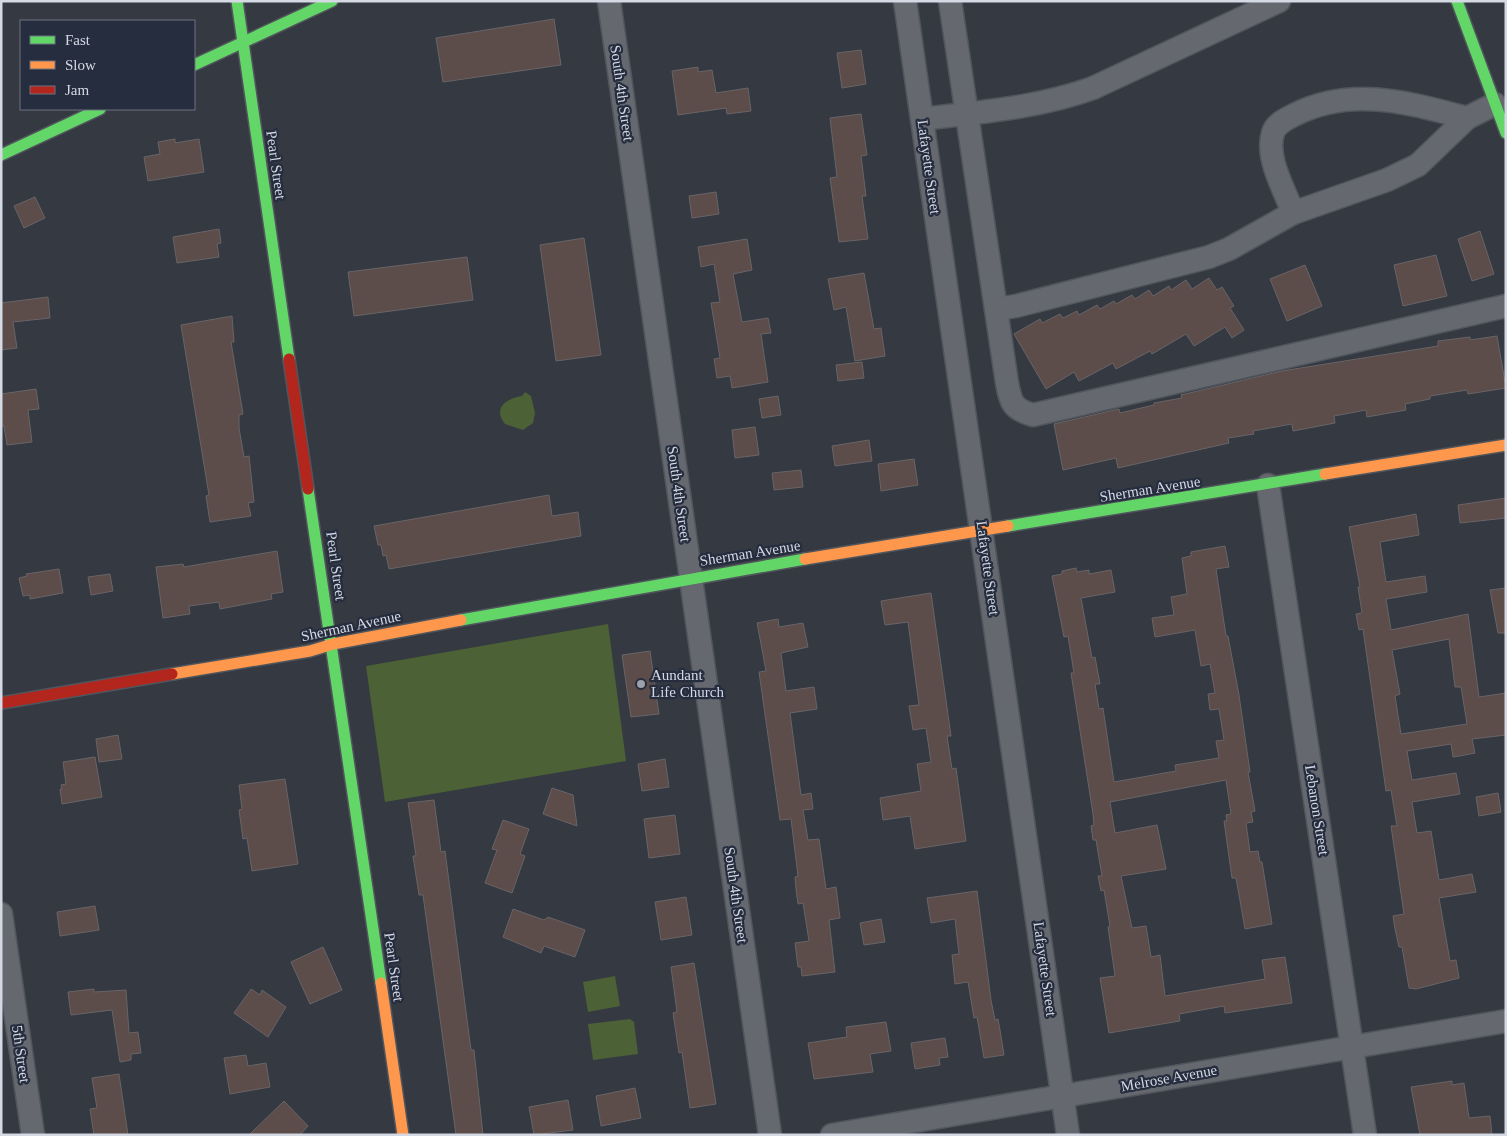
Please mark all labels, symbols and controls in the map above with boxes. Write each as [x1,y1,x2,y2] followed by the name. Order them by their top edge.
[20,20,195,110] legend
[65,32,91,48] text: Fast
[607,44,637,143] street label: South 4th Street
[65,57,96,73] text: Slow
[65,82,89,98] text: Jam
[914,119,944,216] street label: Lafayette Street
[263,129,289,201] street label: Pearl Street
[664,445,694,544] street label: South 4th Street
[1098,473,1202,505] street label: Sherman Avenue
[973,520,1003,617] street label: Lafayette Street
[323,530,349,602] street label: Pearl Street
[698,537,802,569] street label: Sherman Avenue
[300,608,403,644] street label: Sherman Avenue
[651,667,724,700] place label: Aundant Life Church
[635,678,647,690] marker: Aundant Life Church
[1302,764,1332,857] street label: Lebanon Street
[721,846,751,945] street label: South 4th Street
[1030,921,1060,1018] street label: Lafayette Street
[381,931,407,1003] street label: Pearl Street
[9,1024,33,1085] street label: 5th Street
[1120,1062,1219,1094] street label: Melrose Avenue

